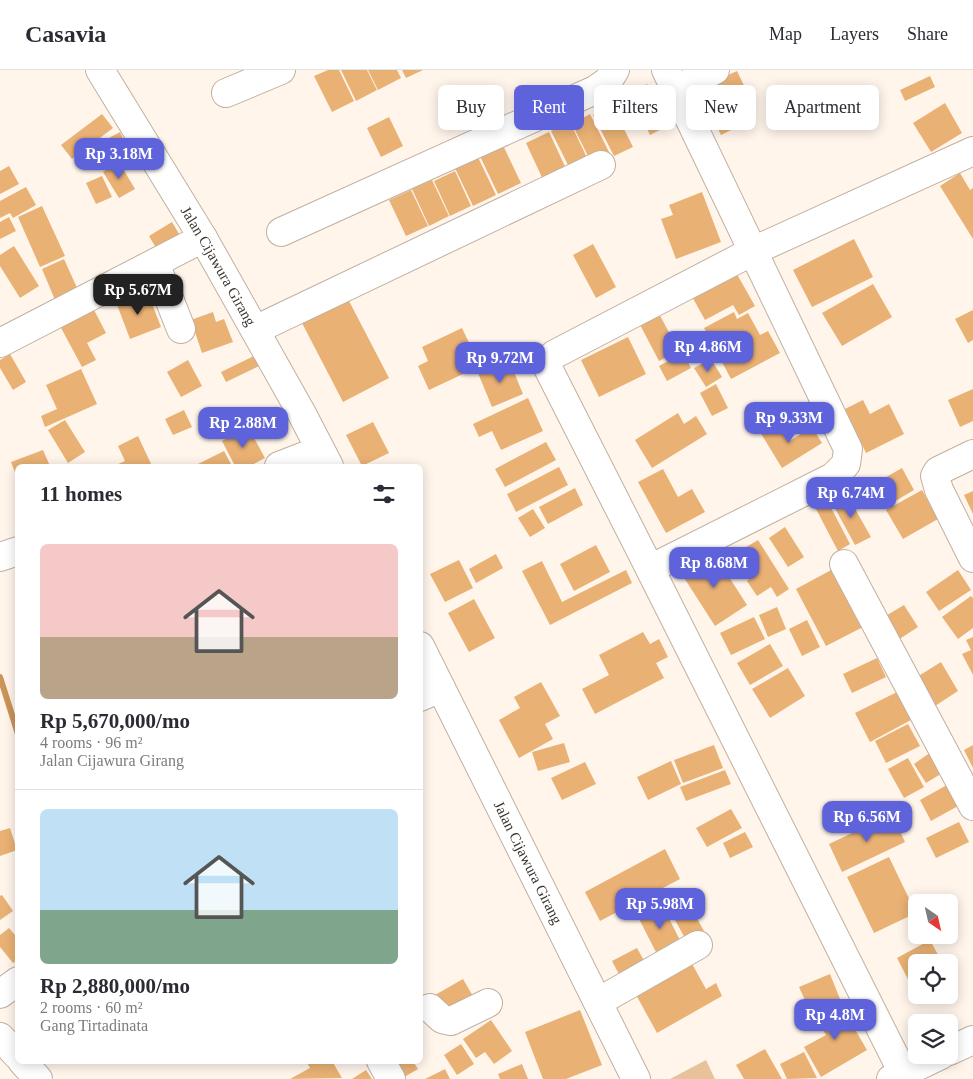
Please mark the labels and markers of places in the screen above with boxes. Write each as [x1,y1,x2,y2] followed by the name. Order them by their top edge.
[67,138,171,180] pin: Rp 3.18M
[86,274,190,316] pin: Rp 5.67M
[656,330,760,373] pin: Rp 4.86M
[448,342,552,384] pin: Rp 9.72M
[737,402,841,444] pin: Rp 9.33M
[191,406,295,449] pin: Rp 2.88M
[799,476,903,519] pin: Rp 6.74M
[662,546,766,589] pin: Rp 8.68M
[815,800,919,843] pin: Rp 6.56M
[608,888,712,930] pin: Rp 5.98M
[789,998,881,1041] pin: Rp 4.8M

